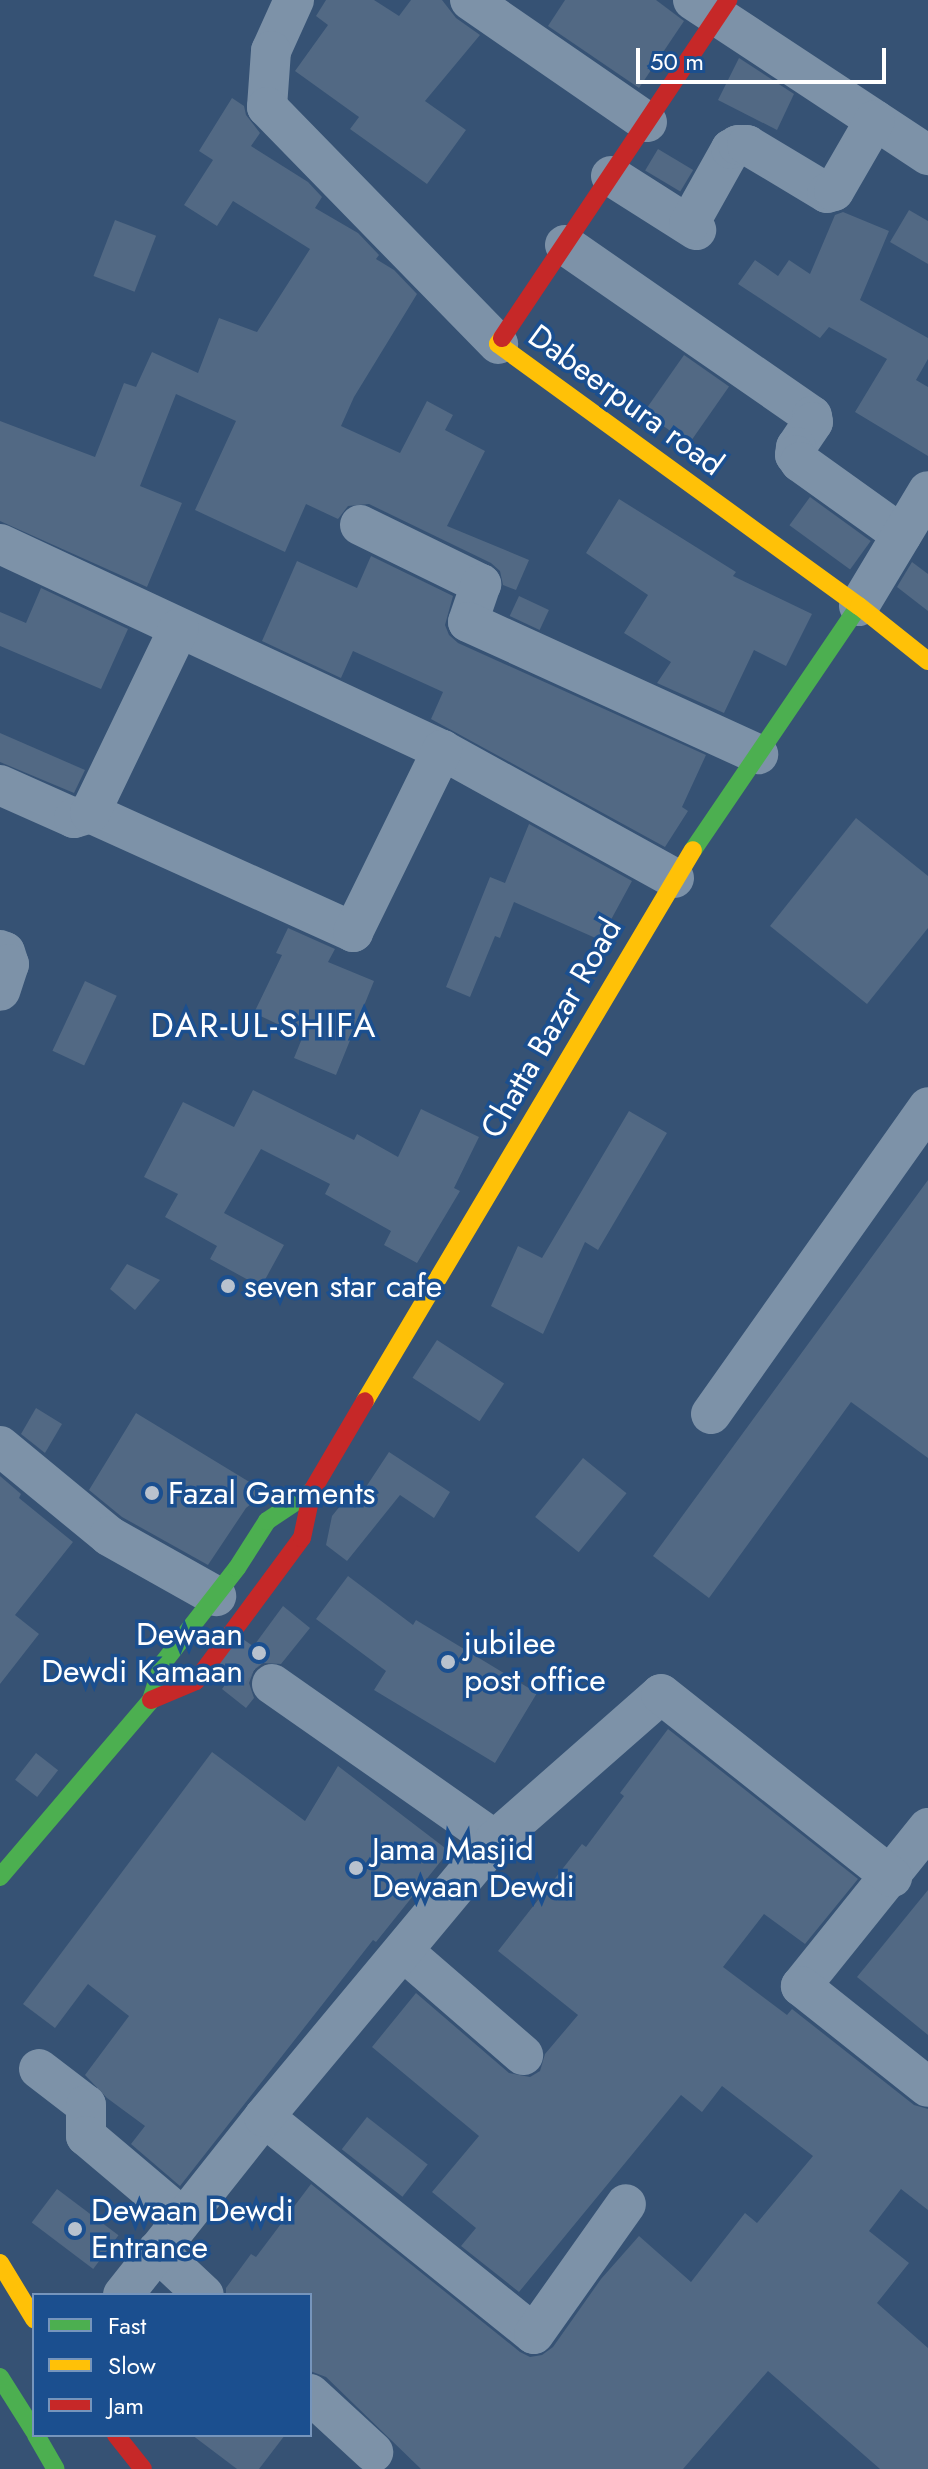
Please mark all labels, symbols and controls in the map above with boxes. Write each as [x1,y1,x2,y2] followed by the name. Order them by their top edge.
[640,32,890,82] scale bar
[650,44,704,79] text: 50 m
[521,316,731,484] street label: Dabeerpura road
[473,911,629,1145] street label: Chatta Bazar Road
[151,1006,377,1046] district label: DAR-UL-SHIFA
[244,1267,442,1305] place label: seven star cafe
[219,1277,237,1295] marker: seven star cafe
[168,1474,375,1512] place label: Fazal Garments
[143,1484,161,1502] marker: Fazal Garments
[41,1616,243,1691] place label: Dewaan Dewdi Kamaan
[464,1625,606,1700] place label: jubilee post office
[250,1644,268,1662] marker: Dewaan Dewdi Kamaan
[439,1653,457,1671] marker: jubilee post office
[372,1831,575,1906] place label: Jama Masjid Dewaan Dewdi
[347,1859,365,1877] marker: Jama Masjid Dewaan Dewdi
[91,2192,294,2267] place label: Dewaan Dewdi Entrance
[66,2220,84,2238] marker: Dewaan Dewdi Entrance
[32,2293,312,2437] legend
[108,2308,146,2343] text: Fast
[108,2348,156,2383] text: Slow
[108,2388,144,2423] text: Jam

